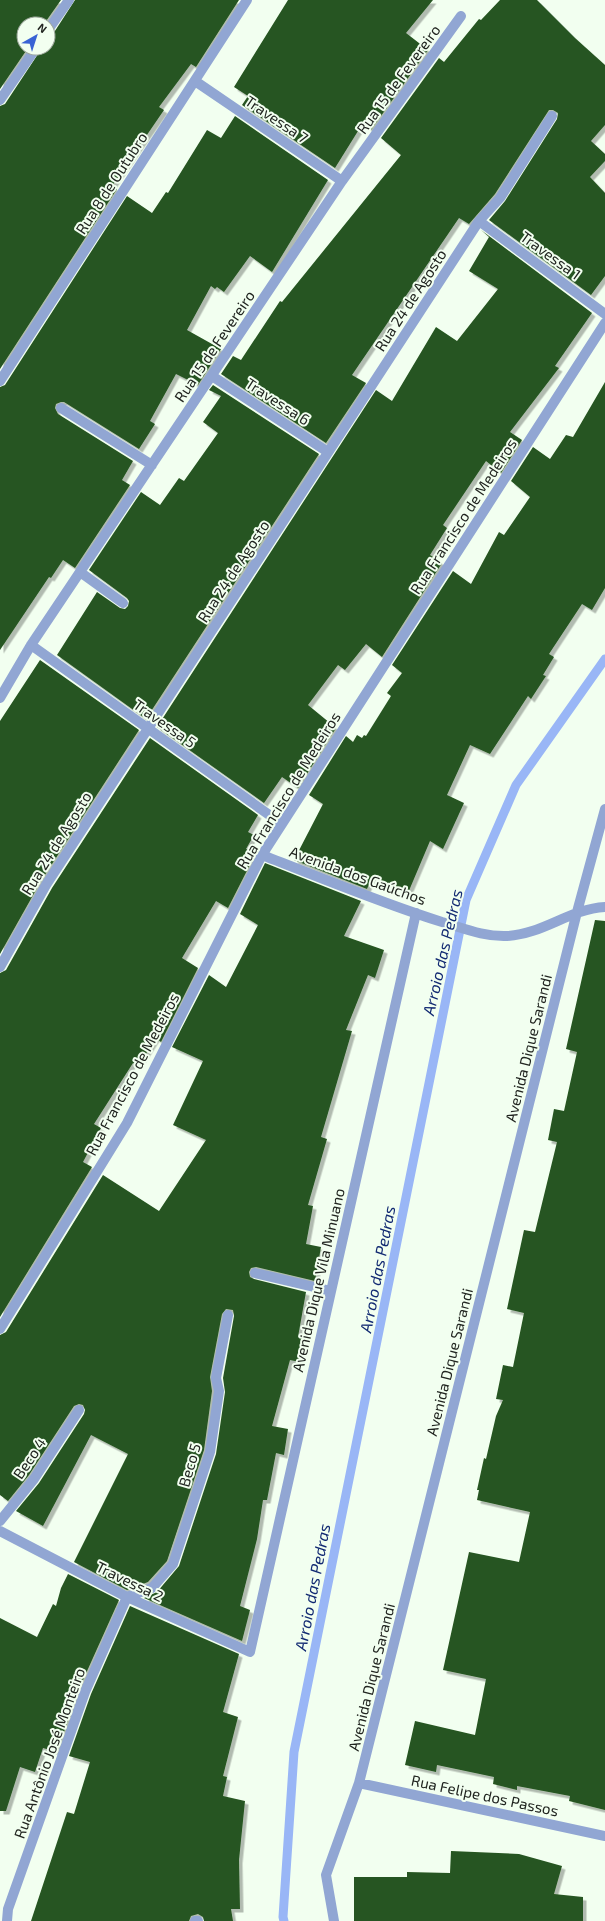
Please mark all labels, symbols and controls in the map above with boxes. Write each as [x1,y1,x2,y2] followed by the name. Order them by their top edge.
[16,16,56,56] north arrow
[35,20,50,35] text: N
[352,21,444,137] street label: Rua 15 de Fevereiro
[242,91,312,147] street label: Travessa 7
[71,129,151,237] street label: Rua 8 de Outubro
[517,227,585,283] street label: Travessa 1
[370,246,450,354] street label: Rua 24 de Agosto
[170,287,258,405] street label: Rua 15 de Fevereiro
[243,374,313,428] street label: Travessa 6
[406,435,520,597] street label: Rua Francisco de Medeiros
[193,517,273,625] street label: Rua 24 de Agosto
[130,695,200,751] street label: Travessa 5
[232,708,344,872] street label: Rua Francisco de Medeiros
[17,788,95,898] street label: Rua 24 de Agosto
[287,842,429,908] street label: Avenida dos Gaúchos
[418,887,466,1018] water label: Arroio das Pedras
[501,972,555,1124] street label: Avenida Dique Sarandi
[81,990,183,1158] street label: Rua Francisco de Medeiros
[288,1186,348,1374] street label: Avenida Dique Vila Minuano
[355,1204,399,1335] water label: Arroio das Pedras
[422,1286,476,1438] street label: Avenida Dique Sarandi
[9,1434,49,1482] street label: Beco 4
[174,1441,204,1489] street label: Beco 5
[290,1522,334,1653] water label: Arroio das Pedras
[93,1557,167,1605] street label: Travessa 2
[344,1601,398,1753] street label: Avenida Dique Sarandi
[10,1665,88,1841] street label: Rua Antônio José Monteiro
[410,1771,560,1819] street label: Rua Felipe dos Passos

